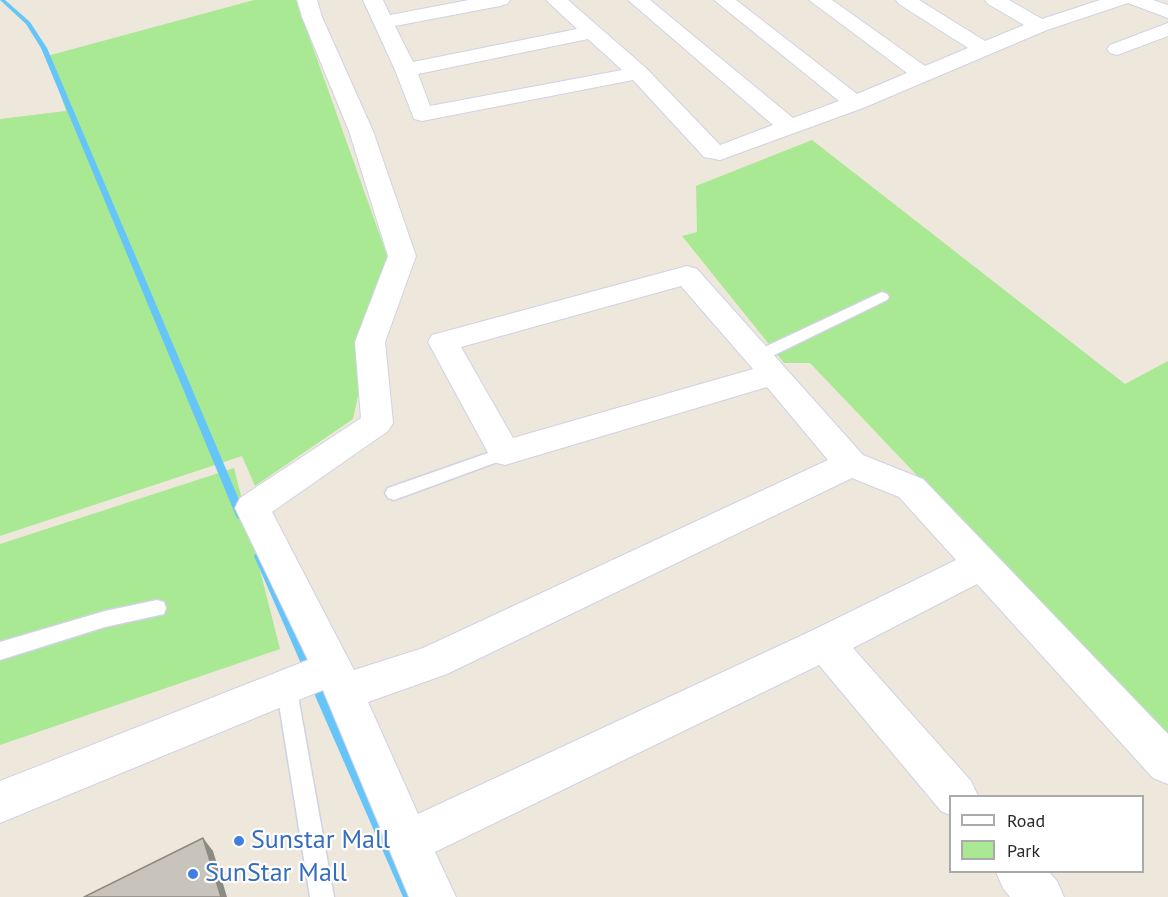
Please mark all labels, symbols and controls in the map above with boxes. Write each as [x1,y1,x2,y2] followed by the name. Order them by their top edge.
[949,795,1144,873] legend
[1007,809,1045,832] text: Road
[251,825,390,857] place label: Sunstar Mall
[232,834,246,848] marker: Sunstar Mall
[1007,839,1040,862] text: Park
[205,858,347,890] place label: SunStar Mall
[186,867,200,881] marker: SunStar Mall

